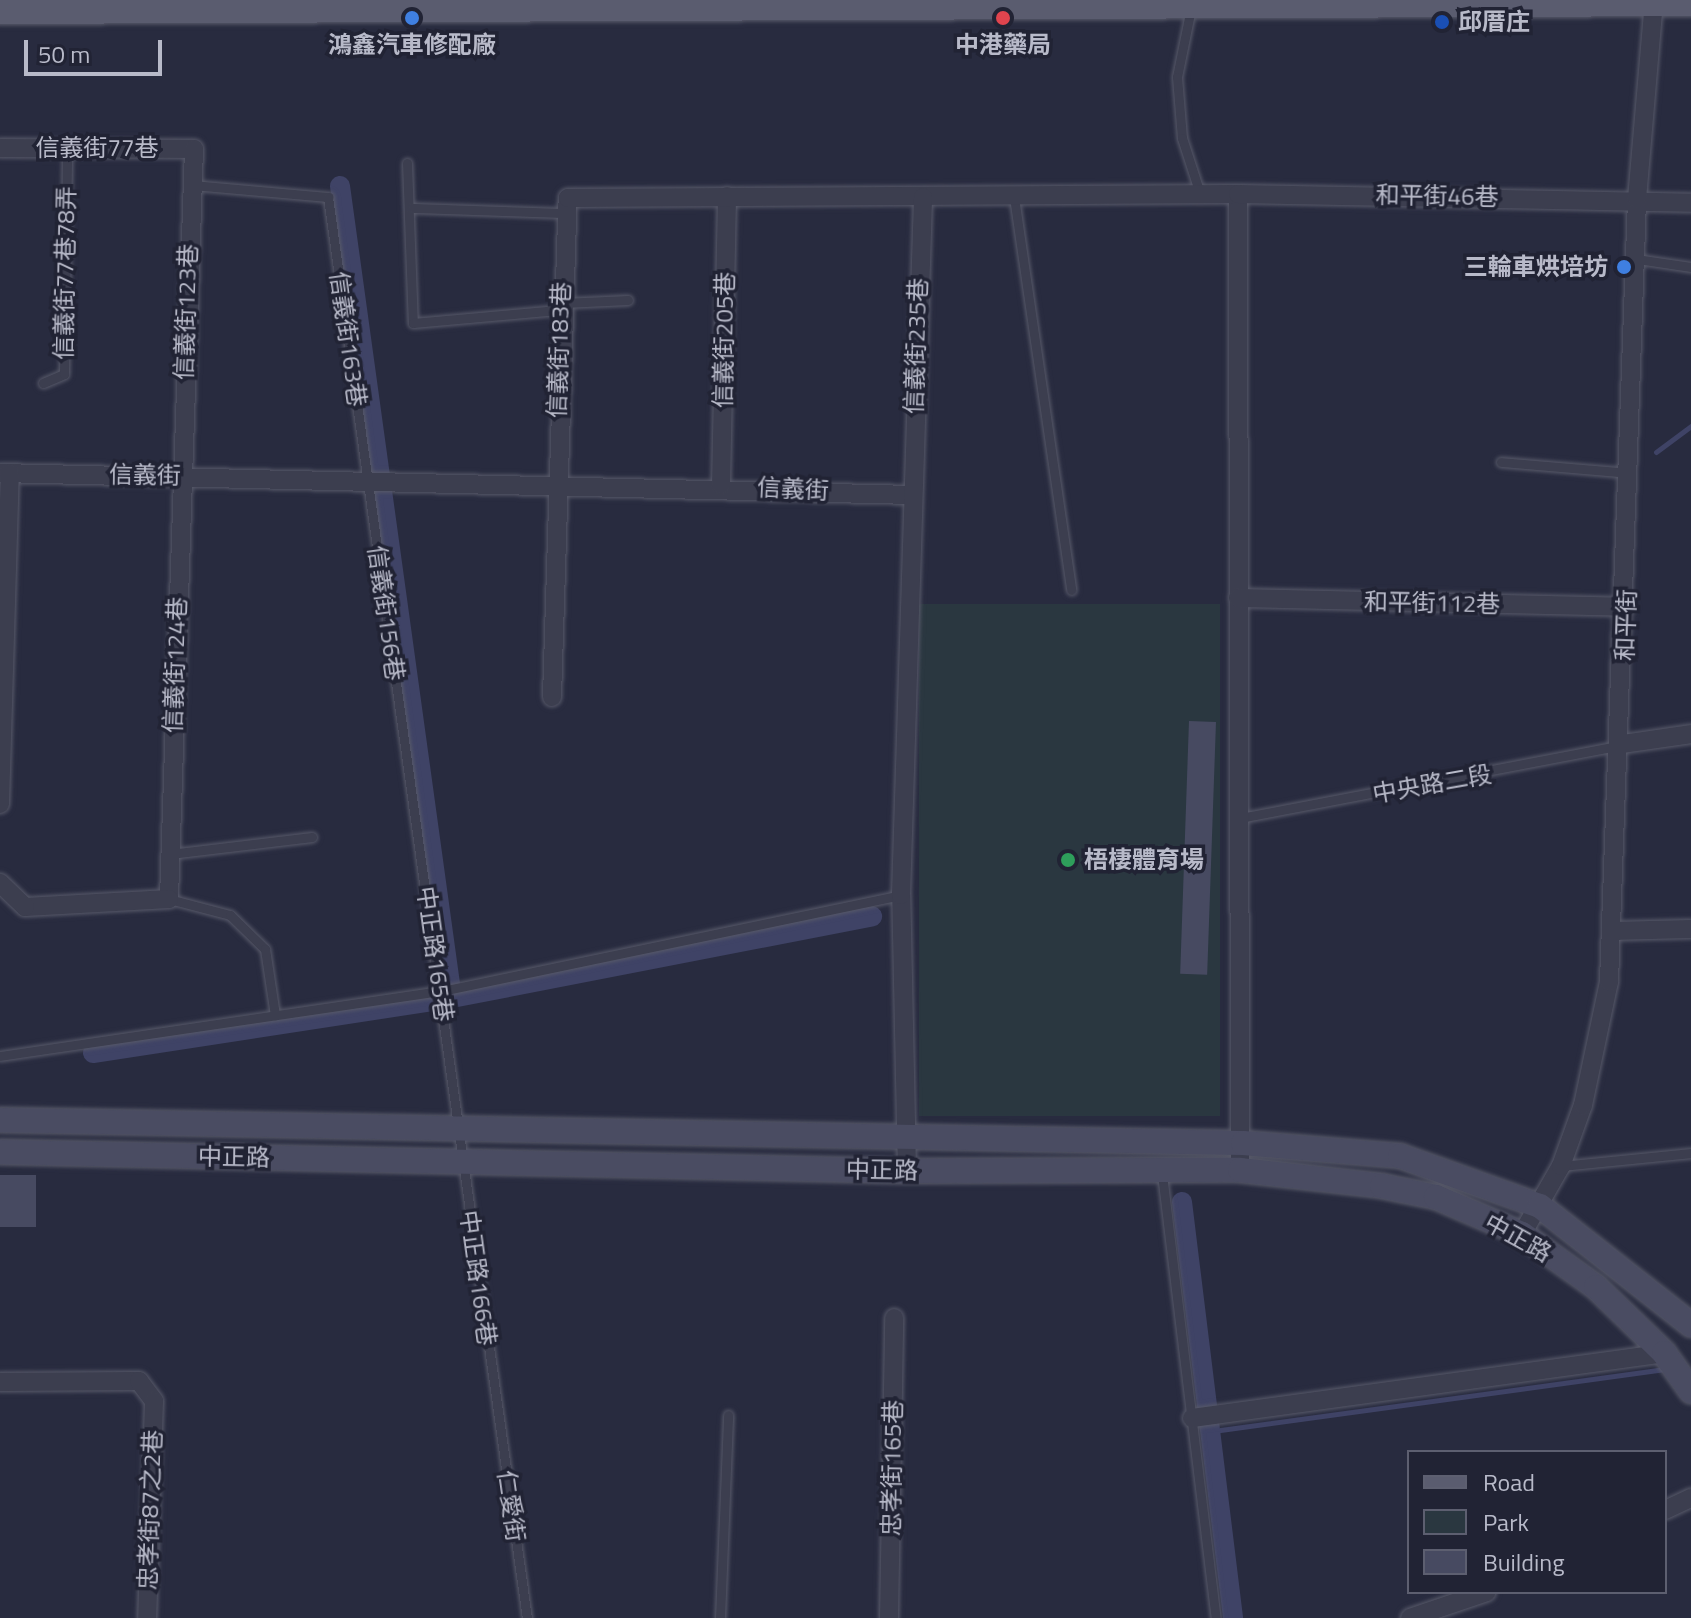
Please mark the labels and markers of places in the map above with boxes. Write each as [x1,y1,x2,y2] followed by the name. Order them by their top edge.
[1458,8,1530,36] place label: 邱厝庄
[403,9,421,27] marker: 鴻鑫汽車修配廠
[994,9,1012,27] marker: 中港藥局
[1433,13,1451,31] marker: 邱厝庄
[328,31,496,59] place label: 鴻鑫汽車修配廠
[955,31,1051,59] place label: 中港藥局
[1464,253,1608,281] place label: 三輪車烘培坊
[1615,258,1633,276] marker: 三輪車烘培坊
[1084,846,1204,874] place label: 梧棲體育場
[1059,851,1077,869] marker: 梧棲體育場

